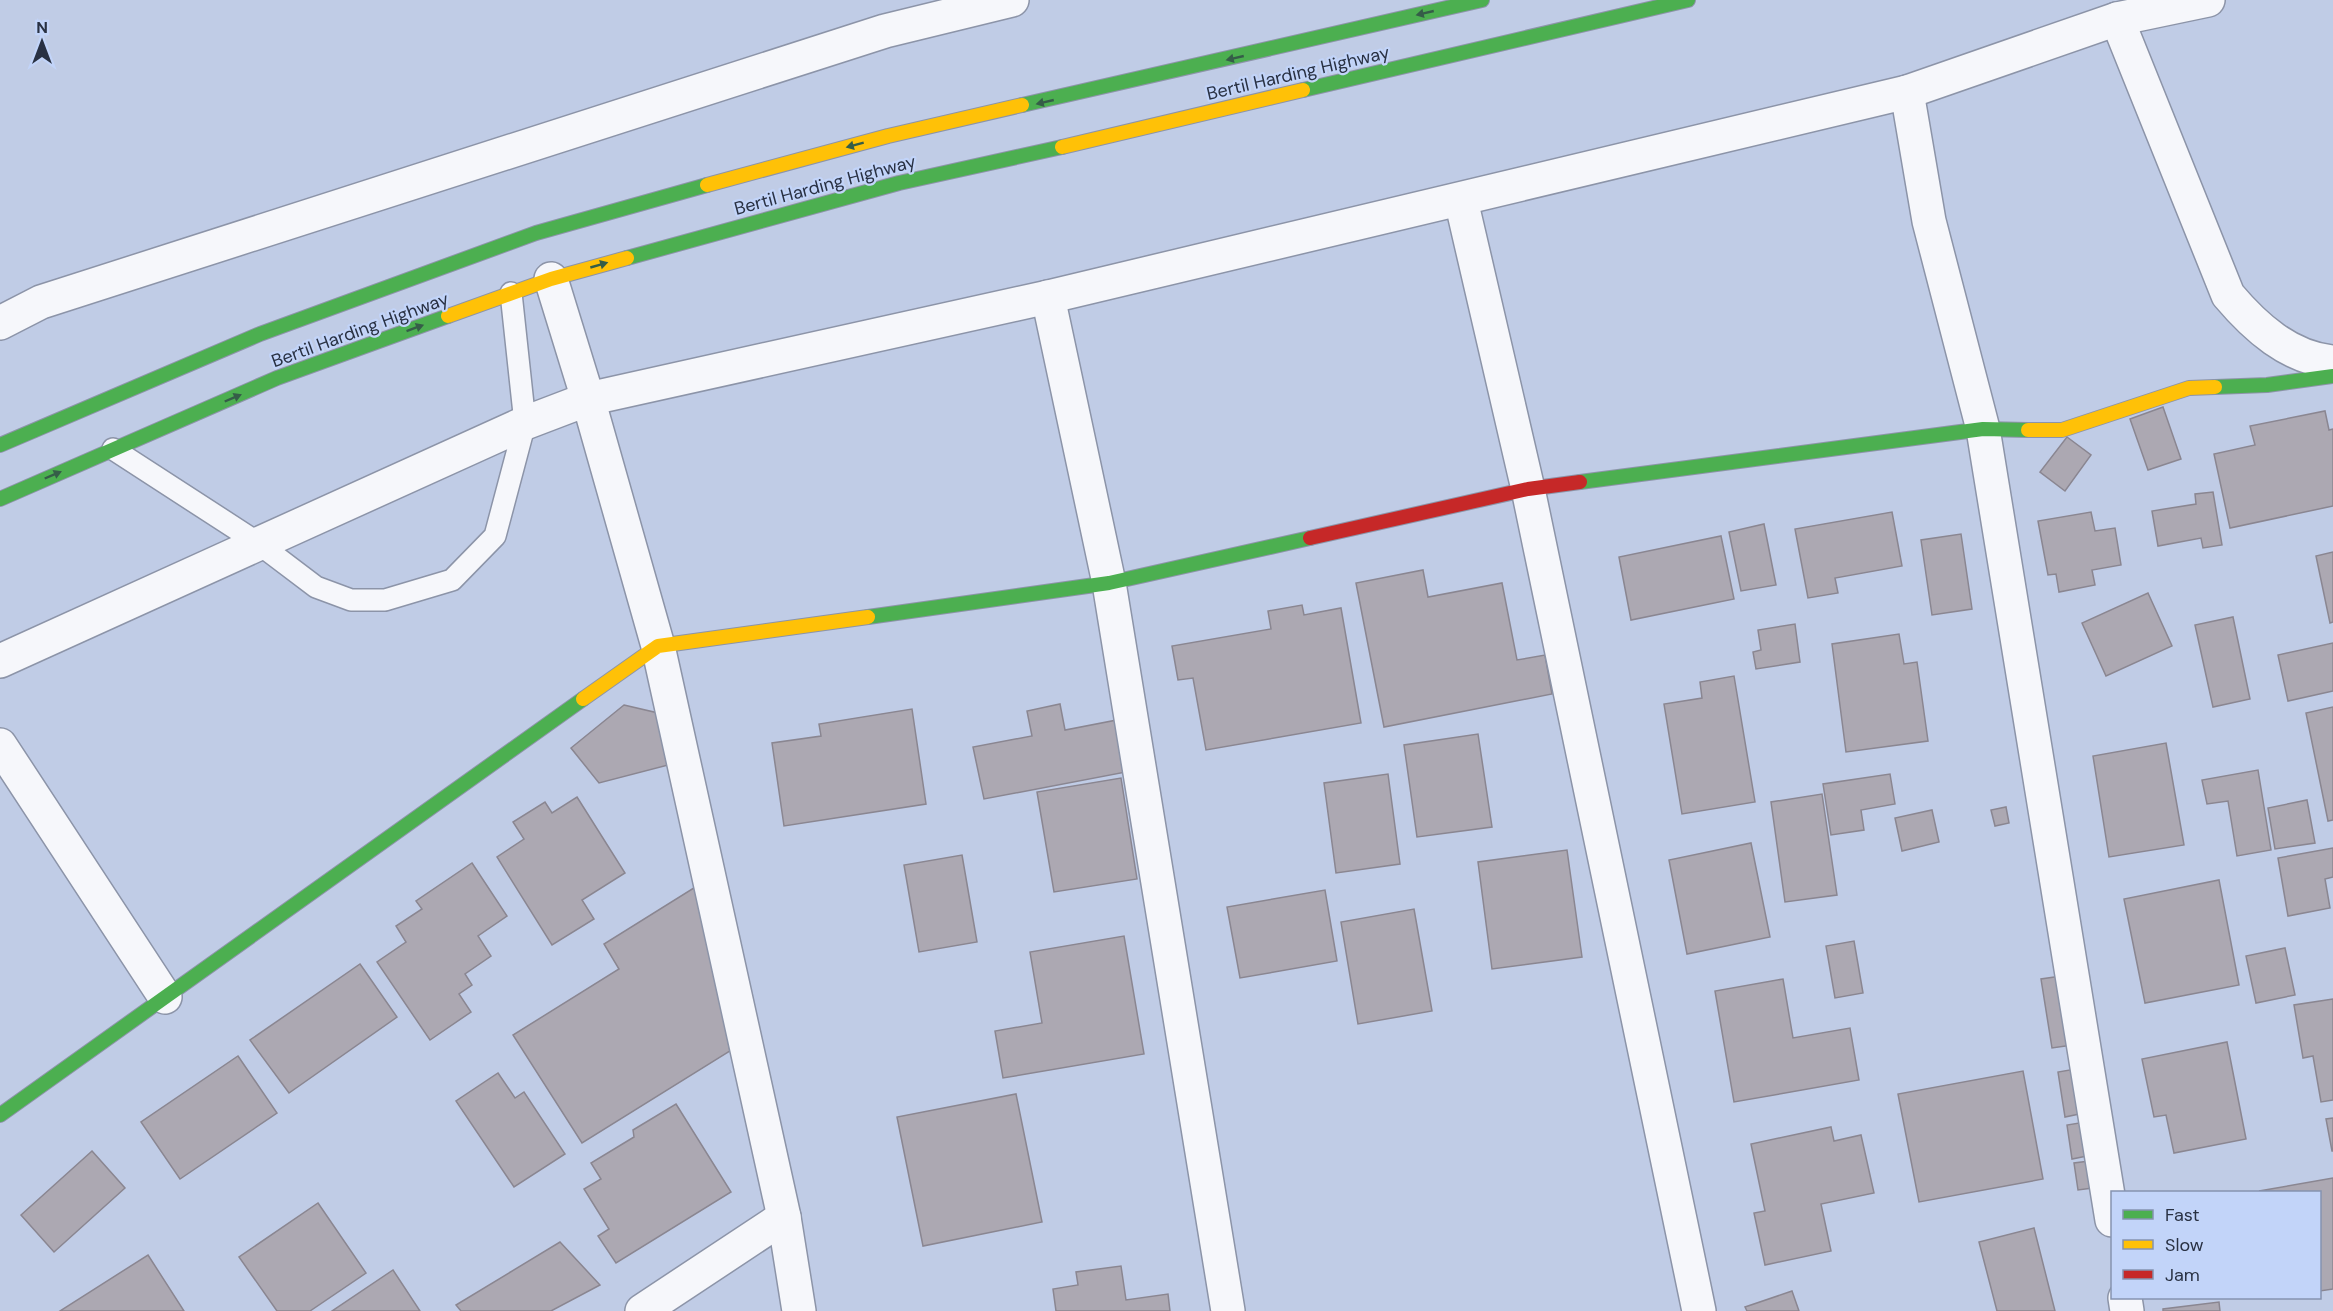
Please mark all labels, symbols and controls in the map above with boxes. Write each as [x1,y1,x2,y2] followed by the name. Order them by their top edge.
[1416,9,1434,19] one-way arrow
[12,12,72,72] north arrow
[36,17,48,38] text: N
[1204,40,1392,106] street label: Bertil Harding Highway
[1226,53,1244,63] one-way arrow
[1036,97,1054,107] one-way arrow
[846,141,864,150] one-way arrow
[732,149,918,221] street label: Bertil Harding Highway
[590,260,608,269] one-way arrow
[268,287,452,373] street label: Bertil Harding Highway
[406,323,424,333] one-way arrow
[224,393,242,403] one-way arrow
[45,470,63,480] one-way arrow
[2111,1191,2321,1299] legend
[2165,1203,2200,1227] text: Fast
[2165,1233,2204,1257] text: Slow
[2165,1263,2200,1287] text: Jam

